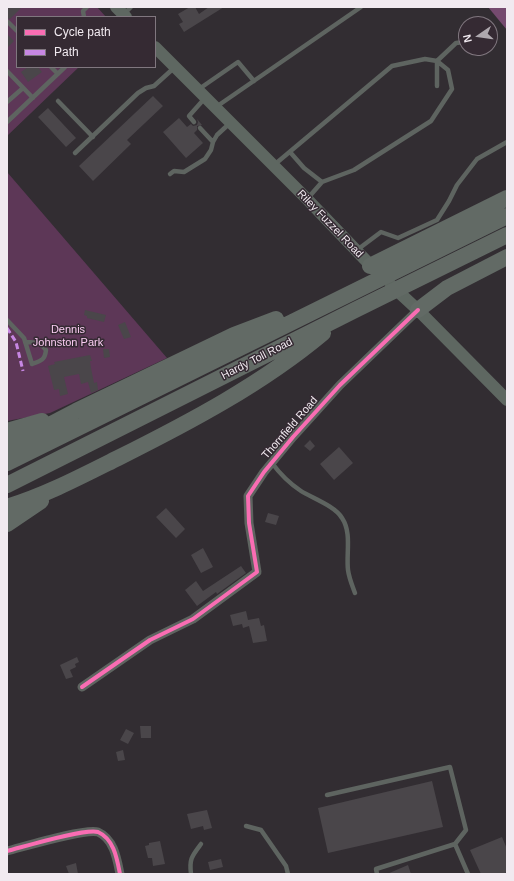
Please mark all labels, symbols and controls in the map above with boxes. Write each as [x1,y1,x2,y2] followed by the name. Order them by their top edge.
[16,16,156,68] legend
[458,16,498,56] north arrow
[54,25,111,39] text: Cycle path
[461,33,474,44] text: N
[54,45,79,59] text: Path
[294,187,366,261] street label: Riley Fuzzel Road
[33,323,103,349] park label: Dennis Johnston Park
[219,335,295,383] street label: Hardy Toll Road
[259,394,321,462] street label: Thornfield Road

